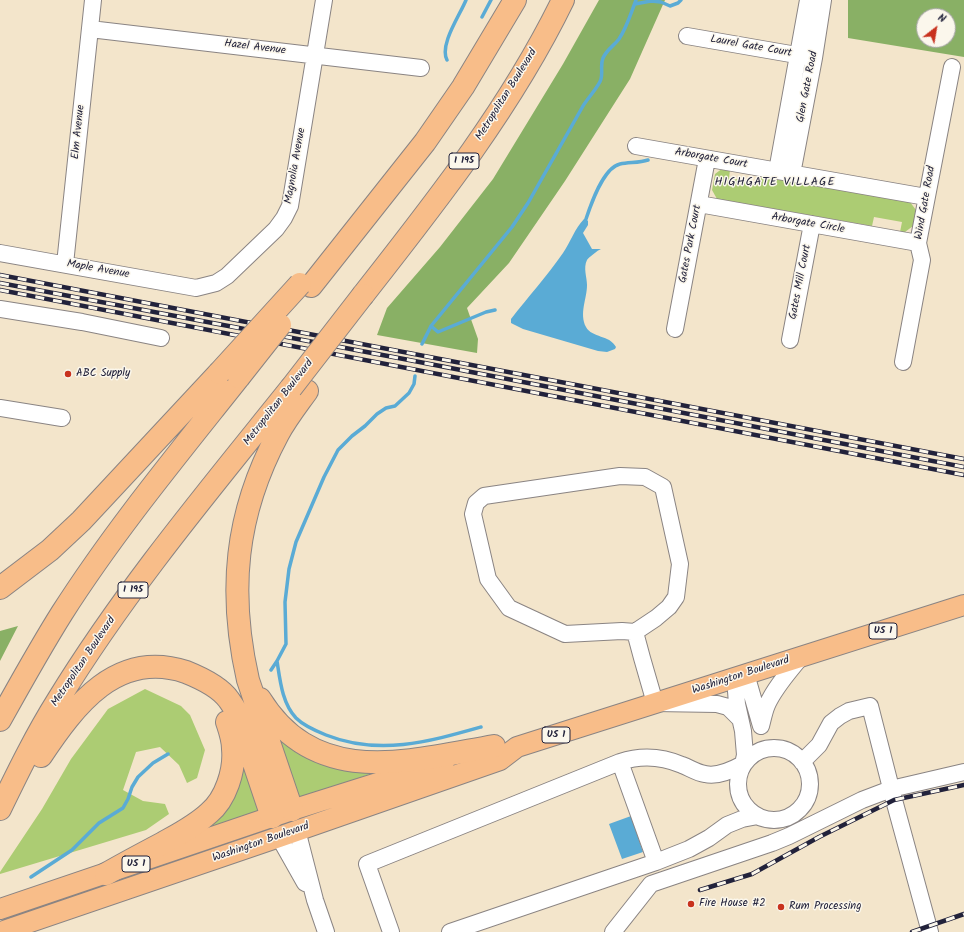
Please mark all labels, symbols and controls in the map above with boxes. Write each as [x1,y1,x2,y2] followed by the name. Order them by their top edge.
[916,8,956,48] north arrow
[934,9,949,28] text: N
[709,33,793,61] street label: Laurel Gate Court
[224,38,286,58] street label: Hazel Avenue
[473,47,541,143] street label: Metropolitan Boulevard
[795,50,821,124] street label: Glen Gate Road
[70,104,88,160] street label: Elm Avenue
[283,127,309,205] street label: Magnolia Avenue
[674,146,748,172] street label: Arborgate Court
[449,153,479,169] road number: I 195
[913,165,939,241] street label: Wind Gate Road
[715,176,835,190] district label: HIGHGATE VILLAGE
[677,204,705,284] street label: Gates Park Court
[770,211,846,237] street label: Arborgate Circle
[787,243,815,321] street label: Gates Mill Court
[66,258,130,282] street label: Maple Avenue
[241,357,317,449] street label: Metropolitan Boulevard
[76,367,130,381] place label: ABC Supply
[63,369,73,379] marker: ABC Supply
[118,582,148,598] road number: I 195
[49,615,119,709] street label: Metropolitan Boulevard
[869,623,897,639] road number: US 1
[691,654,791,698] street label: Washington Boulevard
[542,727,570,743] road number: US 1
[211,820,311,866] street label: Washington Boulevard
[122,856,150,872] road number: US 1
[699,897,766,911] place label: Fire House #2
[686,899,696,909] marker: Fire House #2
[789,900,861,914] place label: Rum Processing
[776,902,786,912] marker: Rum Processing

